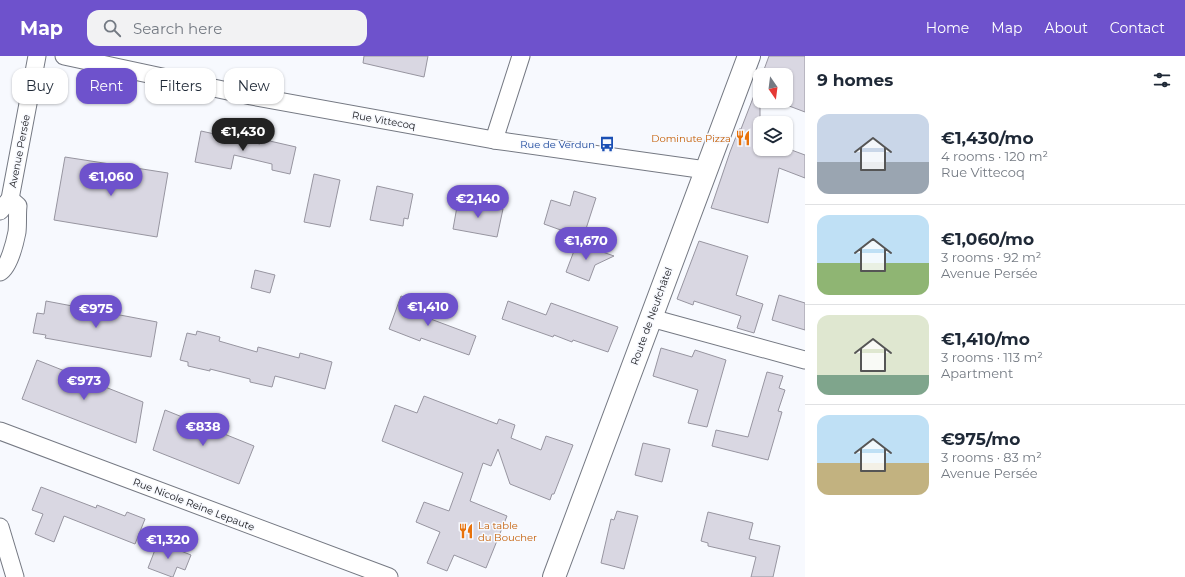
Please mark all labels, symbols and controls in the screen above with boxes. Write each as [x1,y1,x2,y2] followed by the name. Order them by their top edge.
[87,10,367,46] search box
[20,17,63,40] text: Map
[101,17,123,39] icon: search
[133,19,222,38] text: Search here
[926,19,969,37] text: Home
[991,19,1022,37] text: Map
[1044,19,1088,37] text: About
[1110,19,1165,37] text: Contact
[12,68,68,104] chip: Buy
[76,68,137,104] chip: Rent
[145,68,216,104] chip: Filters
[224,68,284,104] chip: New
[753,68,793,108] north arrow
[753,68,793,156] map controls
[1151,69,1173,91] icon: filters
[817,70,893,90] text: 9 homes
[351,108,417,132] street label: Rue Vittecoq
[6,113,33,189] street label: Avenue Persée
[753,116,793,156] button: layers
[210,118,276,152] pin: €1,430
[221,123,265,139] text: €1,430
[941,128,1034,148] text: €1,430/mo
[734,129,752,147] restaurant icon: Dominute Pizza
[849,130,897,178] icon: home
[651,132,731,145] place label: Dominute Pizza
[598,135,616,153] bus stop icon: Rue de Verdun
[520,138,595,151] place label: Rue de Verdun
[941,148,1048,164] text: 4 rooms · 120 m²
[78,163,144,197] pin: €1,060
[941,164,1025,180] text: Rue Vittecoq
[89,168,133,184] text: €1,060
[445,185,511,219] pin: €2,140
[456,190,500,206] text: €2,140
[553,227,619,261] pin: €1,670
[941,229,1034,249] text: €1,060/mo
[849,231,897,279] icon: home
[564,232,608,248] text: €1,670
[941,249,1041,265] text: 3 rooms · 92 m²
[628,265,675,367] street label: Route de Neufchâtel
[941,265,1038,281] text: Avenue Persée
[395,293,461,327] pin: €1,410
[72,295,120,329] pin: €975
[407,298,449,314] text: €1,410
[79,300,113,316] text: €975
[941,329,1030,349] text: €1,410/mo
[849,331,897,379] icon: home
[941,349,1043,365] text: 3 rooms · 113 m²
[941,365,1013,381] text: Apartment
[60,367,108,401] pin: €973
[67,372,101,388] text: €973
[179,413,227,447] pin: €838
[185,418,221,434] text: €838
[941,429,1020,449] text: €975/mo
[849,431,897,479] icon: home
[941,449,1042,465] text: 3 rooms · 83 m²
[941,465,1038,481] text: Avenue Persée
[131,475,256,534] street label: Rue Nicole Reine Lepaute
[478,519,537,544] place label: La table du Boucher
[457,522,475,540] restaurant icon: La table du Boucher
[135,526,201,560] pin: €1,320
[146,531,190,547] text: €1,320

